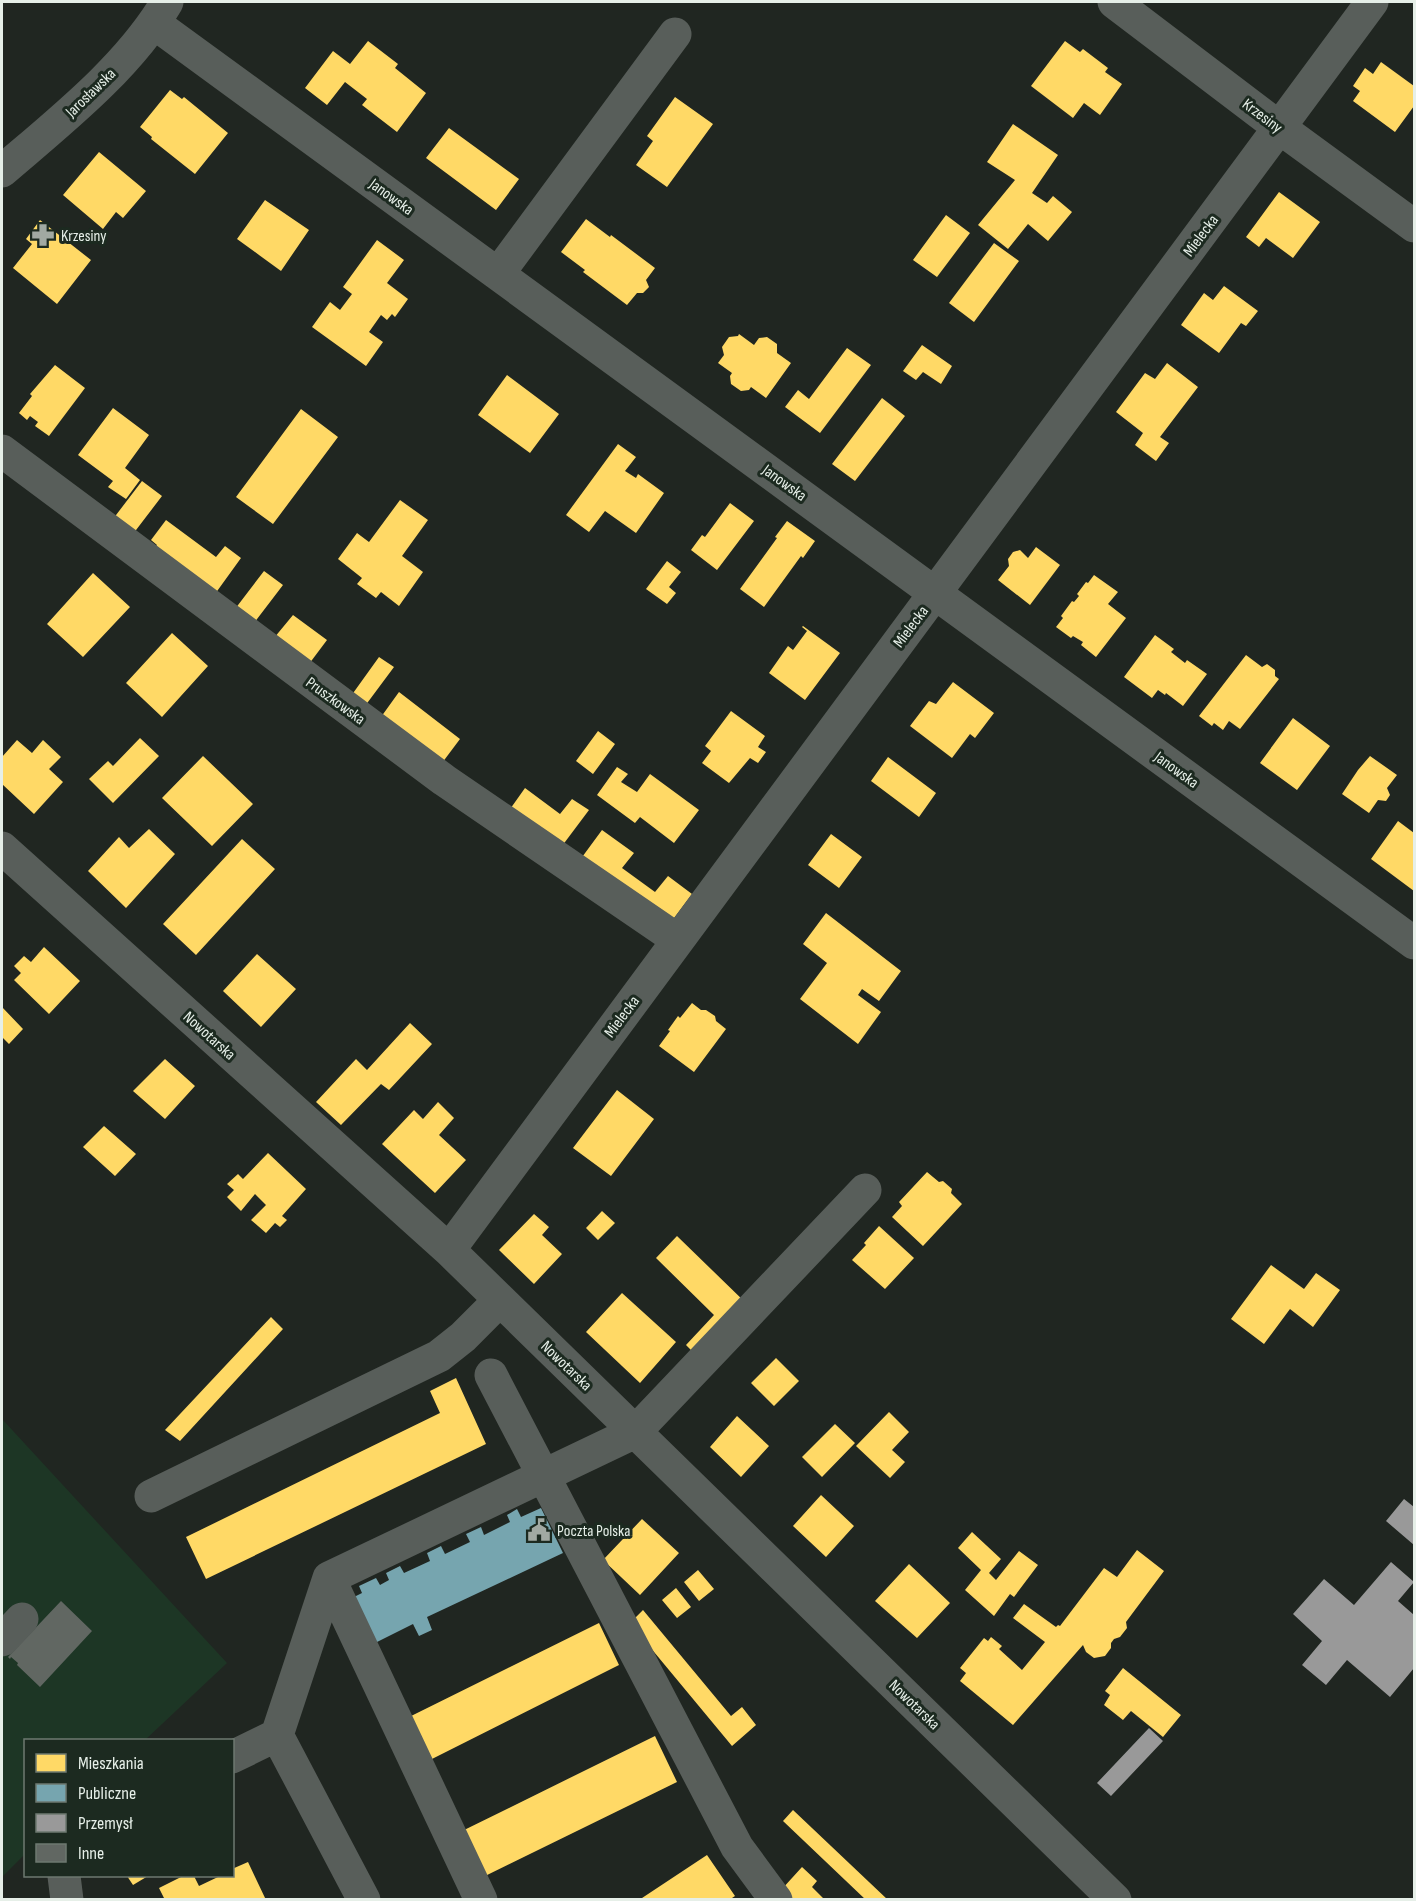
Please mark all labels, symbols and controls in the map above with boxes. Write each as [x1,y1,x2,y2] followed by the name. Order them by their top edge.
[61,65,120,122] street label: Jarosławska
[1238,95,1286,137] street label: Krzesiny
[365,174,417,220] street label: Janowska
[1179,211,1223,260] street label: Mielecka
[30,222,56,248] pharmacy icon: Krzesiny
[61,227,106,246] place label: Krzesiny
[758,460,810,506] street label: Janowska
[889,602,933,651] street label: Mielecka
[302,673,369,729] street label: Pruszkowska
[1150,747,1202,793] street label: Janowska
[600,992,644,1041] street label: Mielecka
[179,1008,239,1064] street label: Nowotarska
[536,1337,595,1395] street label: Nowotarska
[526,1517,552,1543] public building icon: Poczta Polska
[557,1522,630,1541] place label: Poczta Polska
[884,1676,943,1734] street label: Nowotarska
[24,1739,234,1877] legend
[78,1753,144,1774] text: Mieszkania
[78,1783,136,1804] text: Publiczne
[78,1813,133,1834] text: Przemysł
[78,1843,104,1864] text: Inne

